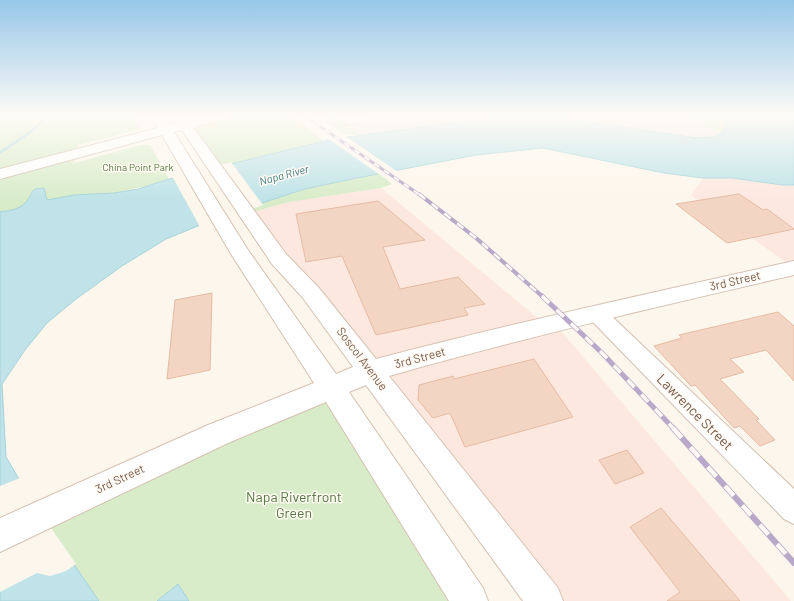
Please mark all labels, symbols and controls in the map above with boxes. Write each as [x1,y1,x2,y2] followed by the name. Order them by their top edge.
[103,161,173,173] park label: China Point Park
[258,161,311,187] water label: Napa River
[708,267,762,293] street label: 3rd Street
[335,324,391,393] street label: Soscol Avenue
[393,344,447,371] street label: 3rd Street
[654,370,737,453] street label: Lawrence Street
[93,461,146,495] street label: 3rd Street
[246,488,342,521] park label: Napa Riverfront Green

